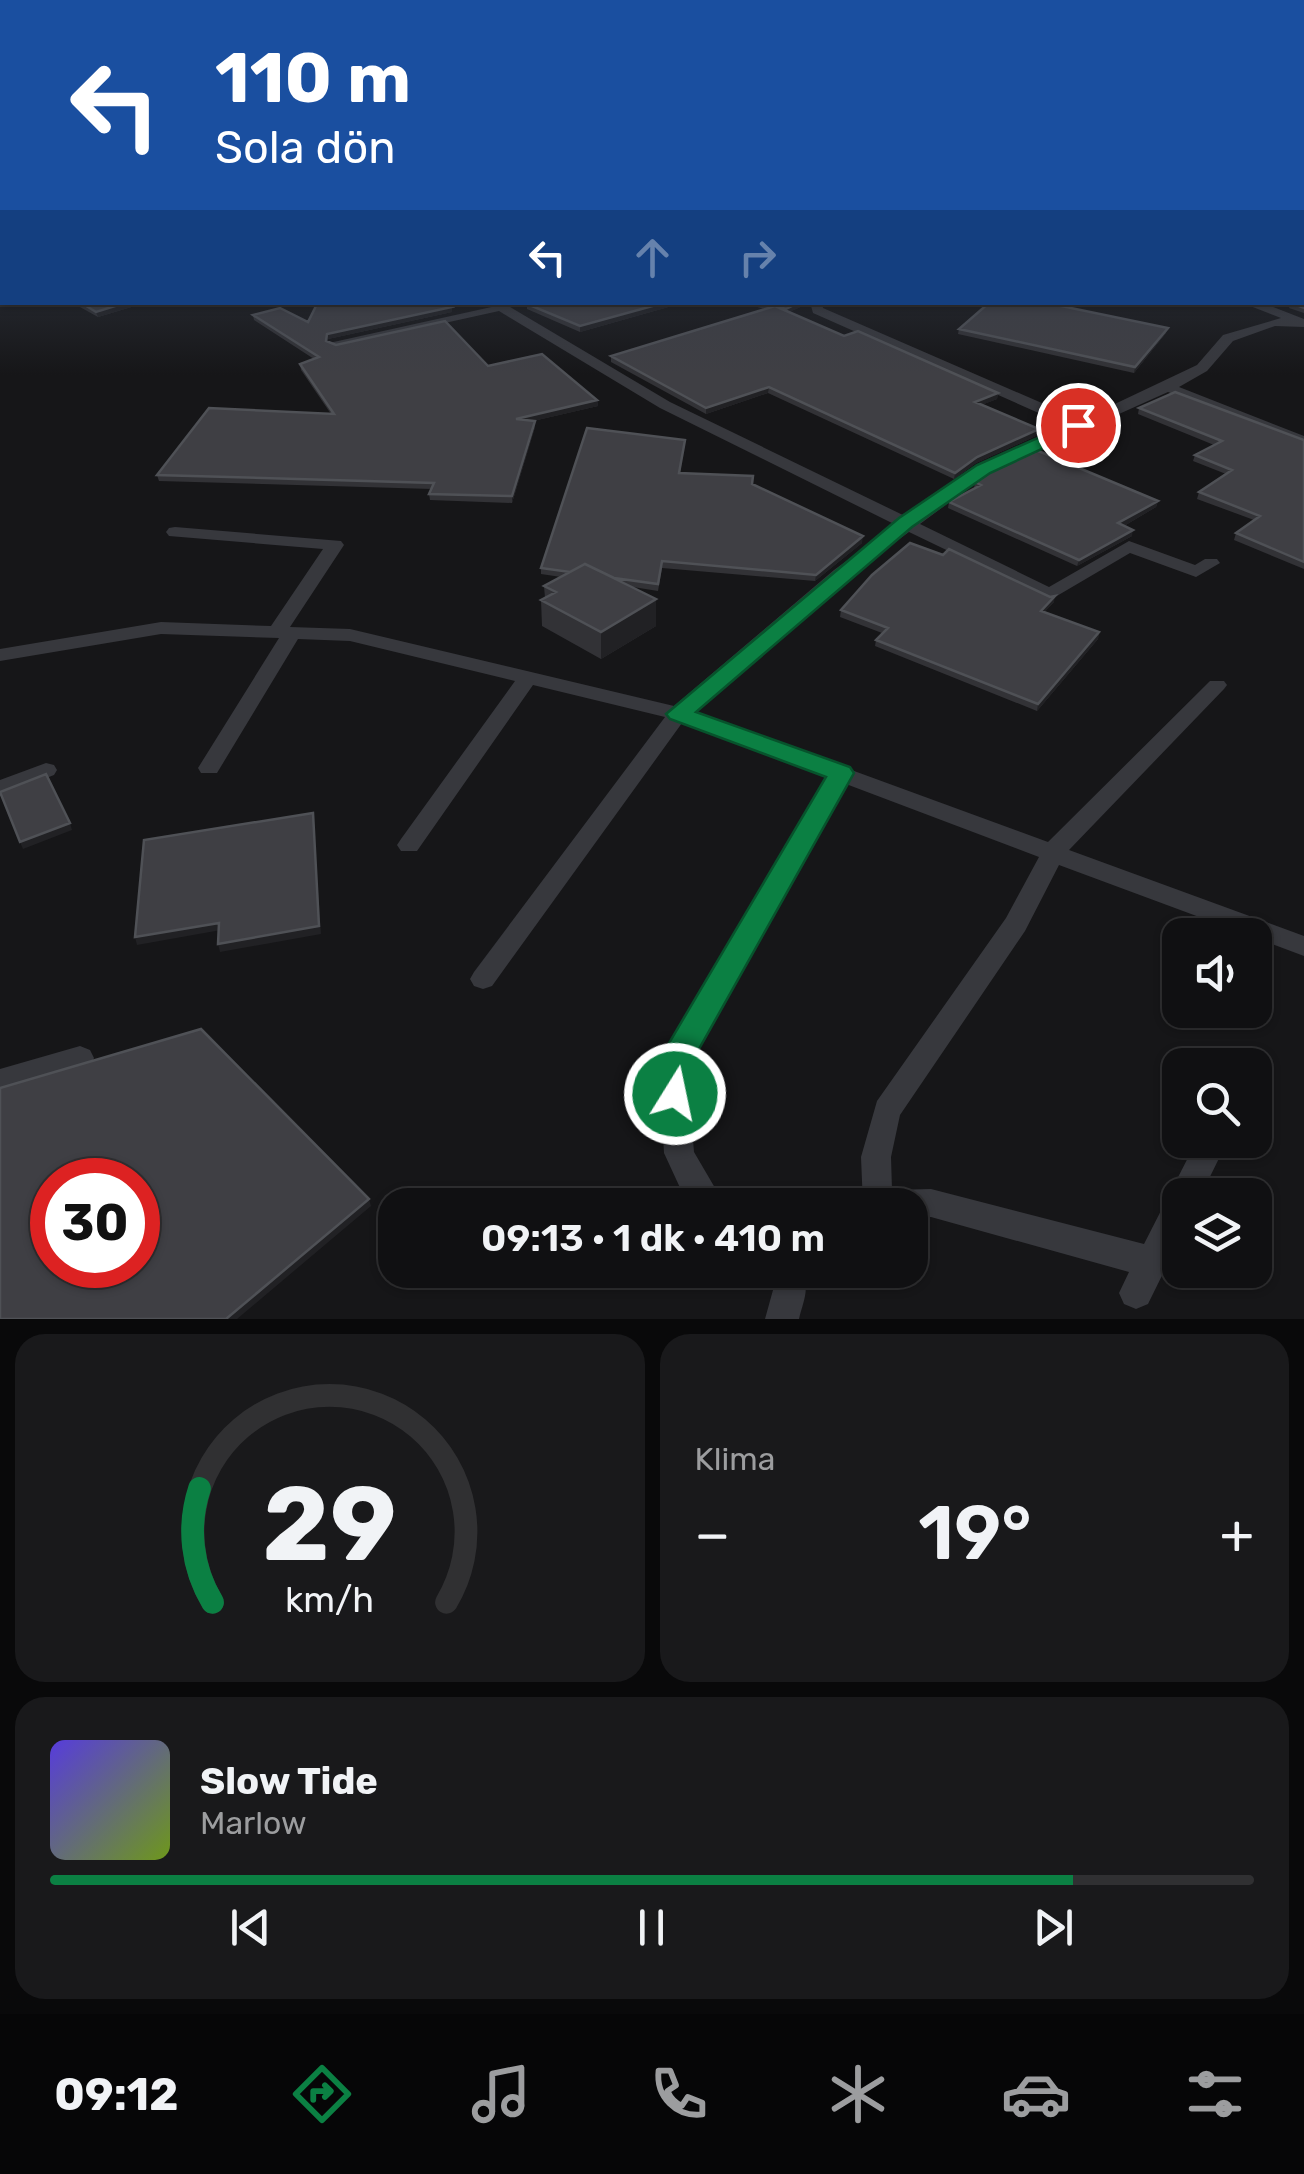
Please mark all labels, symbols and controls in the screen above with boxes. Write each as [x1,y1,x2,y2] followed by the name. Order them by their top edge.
[215,37,411,120] text: 110 m
[50,40,180,170] icon: left
[215,121,396,174] text: Sola dön
[520,230,575,285] icon: left
[625,230,680,285] icon: ahead
[730,230,785,285] icon: right
[1036,383,1121,468] pin
[1051,398,1106,453] icon: arrive
[1162,918,1272,1288] map controls
[1162,918,1272,1028] button: sound
[623,1042,727,1146] position arrow
[1162,1048,1272,1158] button: search
[30,1158,160,1288] speed limit sign: 30
[1162,1178,1272,1288] button: layers
[481,1215,825,1261] text: 09:13 · 1 dk · 410 m
[695,1440,775,1478] text: Klima
[263,1463,397,1586] text: 29
[918,1489,1032,1578] text: 19°
[695,1502,730,1567] text: −
[1220,1502,1254,1567] text: +
[285,1579,374,1621] text: km/h
[200,1758,378,1804] text: Slow Tide
[200,1804,307,1842] text: Marlow
[223,1900,278,1955] icon: previous
[624,1900,679,1955] icon: pause
[1026,1900,1081,1955] icon: next
[287,2059,357,2129] icon: directions
[466,2059,536,2129] icon: music
[644,2059,714,2129] icon: phone
[823,2059,893,2129] icon: climate
[1001,2059,1071,2129] icon: car
[1180,2059,1250,2129] icon: filters
[54,2068,178,2121] text: 09:12

